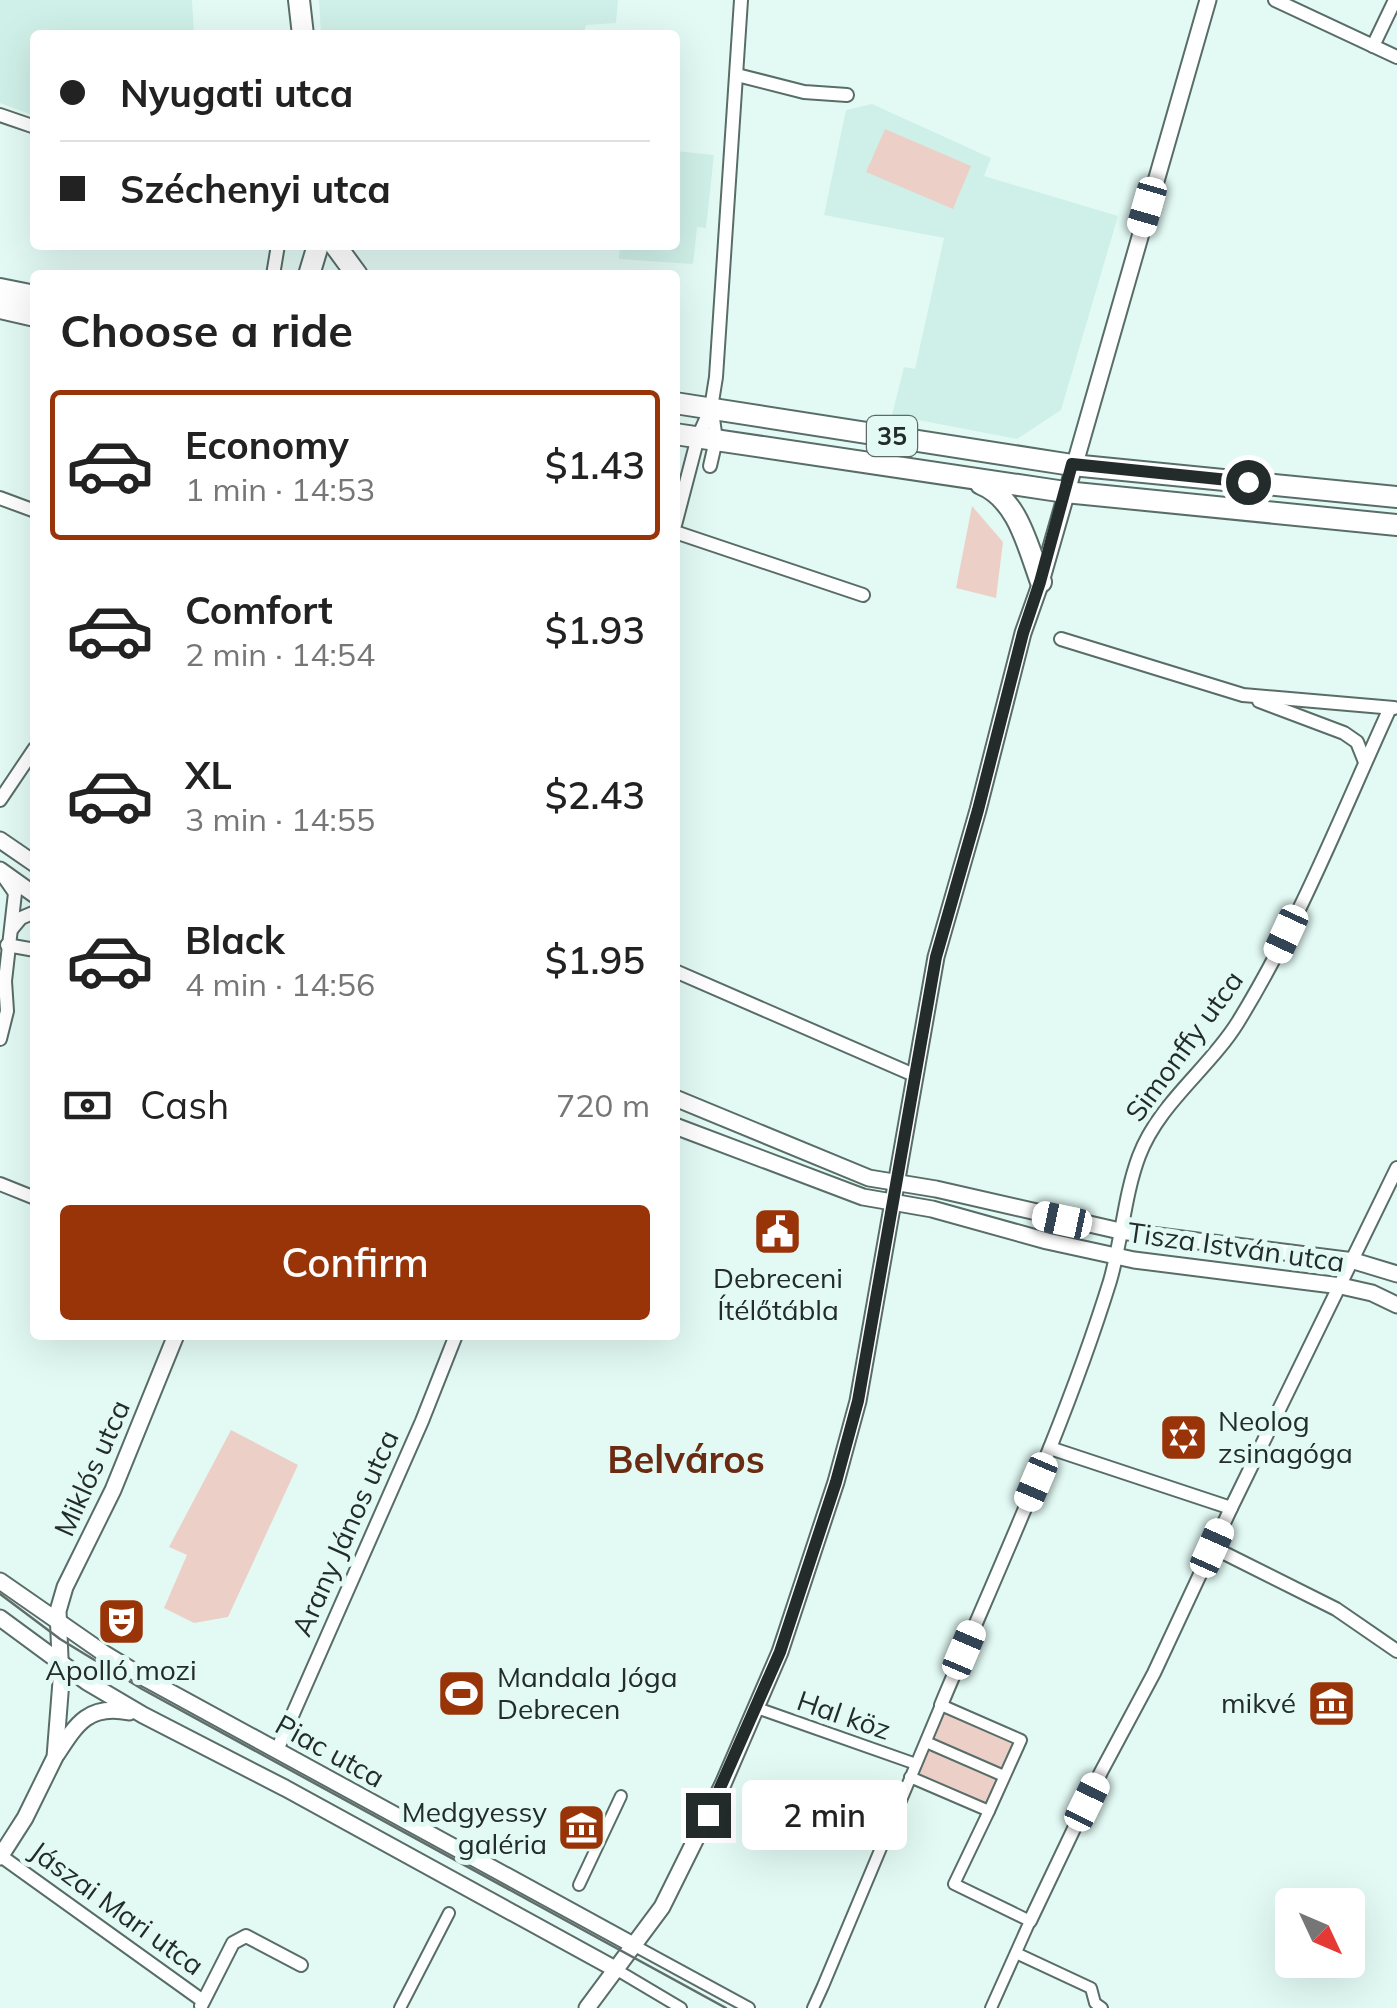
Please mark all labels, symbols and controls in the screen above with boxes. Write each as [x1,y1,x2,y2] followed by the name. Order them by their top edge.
[120,69,353,117] text: Nyugati utca
[120,165,391,213] text: Széchenyi utca
[1124,174,1170,240] car
[60,302,353,358] text: Choose a ride
[867,416,917,456] road number: 35
[65,420,155,510] icon: car
[185,421,349,469] text: Economy
[545,441,645,489] text: $1.43
[1226,460,1271,505] route start
[185,469,375,509] text: 1 min · 14:53
[65,585,155,675] icon: car
[185,586,333,634] text: Comfort
[545,606,645,654] text: $1.93
[185,634,375,674] text: 2 min · 14:54
[65,750,155,840] icon: car
[185,751,232,799] text: XL
[545,771,645,819] text: $2.43
[185,799,375,839] text: 3 min · 14:55
[1260,900,1312,968] car
[65,915,155,1005] icon: car
[185,916,285,964] text: Black
[545,936,645,984] text: $1.95
[1117,963,1250,1128] street label: Simonffy utca
[185,964,375,1004] text: 4 min · 14:56
[60,1078,115,1133] icon: cash
[140,1081,229,1129] text: Cash
[556,1085,650,1125] text: 720 m
[1030,1199,1094,1241] car
[60,1205,650,1320] button: Confirm
[752,1205,804,1257] public building icon: Debreceni Ítélőtábla
[1125,1214,1347,1279] street label: Tisza István utca
[713,1260,843,1327] place label: Debreceni Ítélőtábla
[46,1394,137,1541] street label: Miklós utca
[1218,1403,1353,1470] place label: Neolog zsinagóga
[1157,1411,1209,1463] synagogue icon: Neolog zsinagóga
[283,1424,406,1641] street label: Arany János utca
[607,1435,765,1483] district label: Belváros
[1010,1449,1062,1515] car
[1186,1514,1238,1582] car
[95,1596,147,1648] theatre icon: Apolló mozi
[938,1617,990,1683] car
[45,1652,197,1687] place label: Apolló mozi
[497,1659,678,1726] place label: Mandala Jóga Debrecen
[436,1667,488,1719] sports icon: Mandala Jóga Debrecen
[1305,1677,1357,1729] museum icon: mikvé
[793,1682,896,1747] street label: Hal köz
[1221,1685,1296,1720] place label: mikvé
[270,1706,391,1795] street label: Piac utca
[1060,1768,1114,1836] car
[743,1780,908,1850] callout: 2 min
[686,1793,731,1838] route end
[402,1794,547,1861] place label: Medgyessy galéria
[783,1795,866,1835] text: 2 min
[556,1802,608,1854] museum icon: Medgyessy galéria
[24,1833,211,1982] street label: Jászai Mari utca
[1275,1888,1365,1978] north arrow
[1275,1888,1365,1978] map controls

